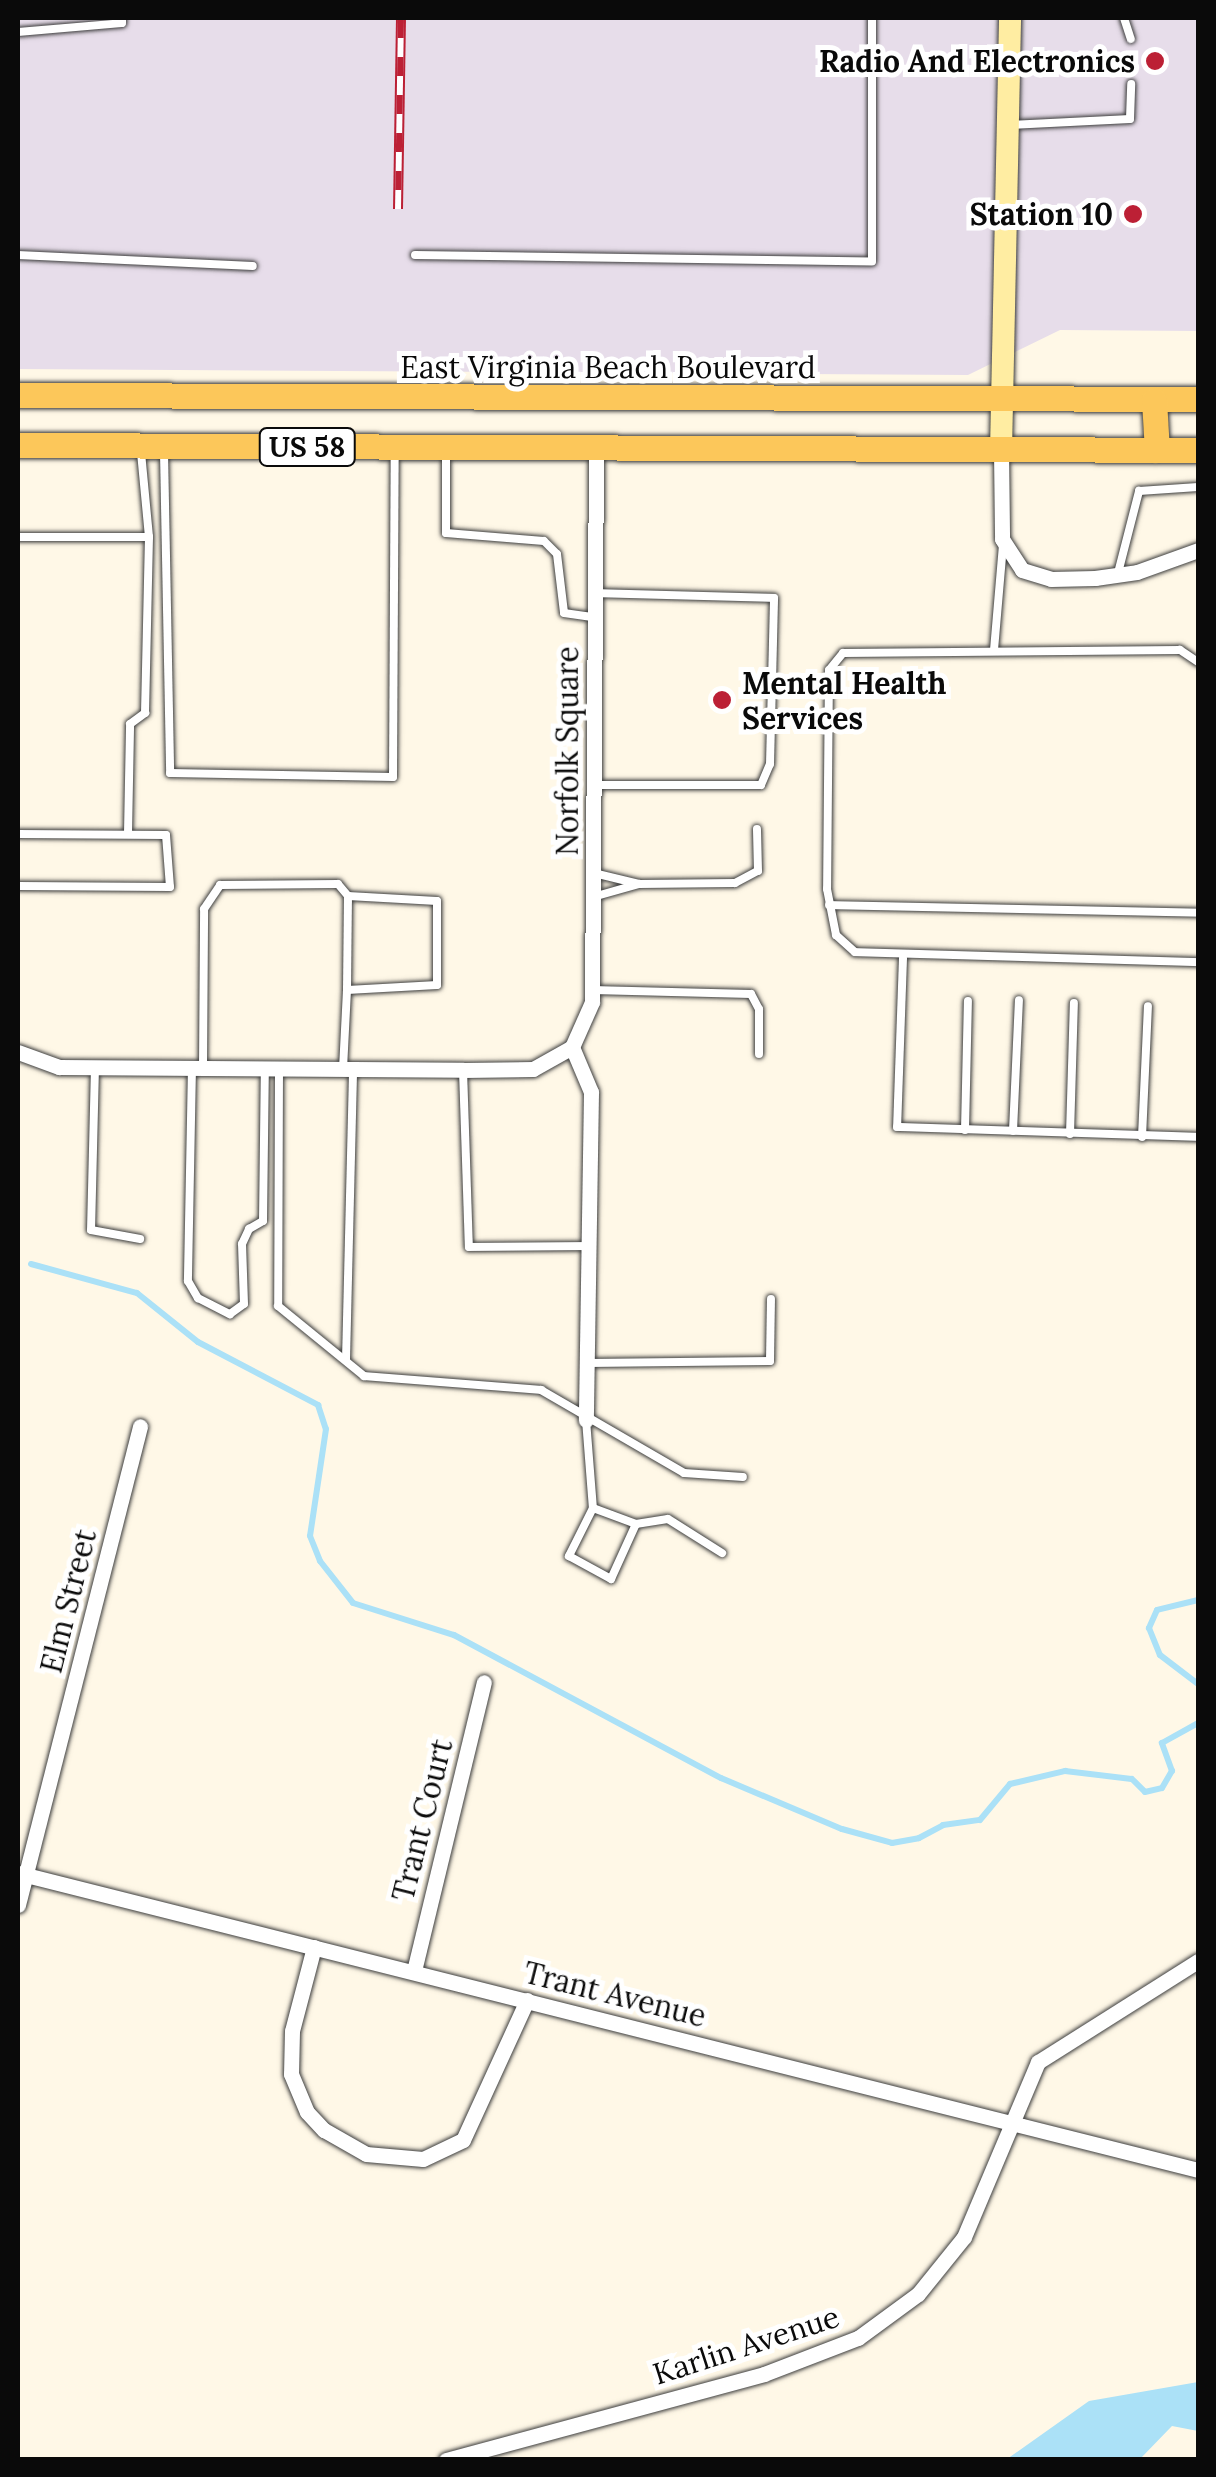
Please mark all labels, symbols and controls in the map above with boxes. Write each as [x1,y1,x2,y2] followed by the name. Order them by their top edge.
[819,43,1135,79] place label: Radio And Electronics
[1144,50,1166,72] marker: Radio And Electronics
[970,196,1113,232] place label: Station 10
[1122,203,1144,225] marker: Station 10
[400,349,816,385] street label: East Virginia Beach Boulevard
[257,424,357,470] road number: US 58
[549,646,585,856] street label: Norfolk Square
[742,665,946,736] place label: Mental Health Services
[711,689,733,711] marker: Mental Health Services
[33,1526,103,1676] street label: Elm Street
[384,1735,460,1905] street label: Trant Court
[520,1954,710,2034] street label: Trant Avenue
[648,2298,844,2392] street label: Karlin Avenue

